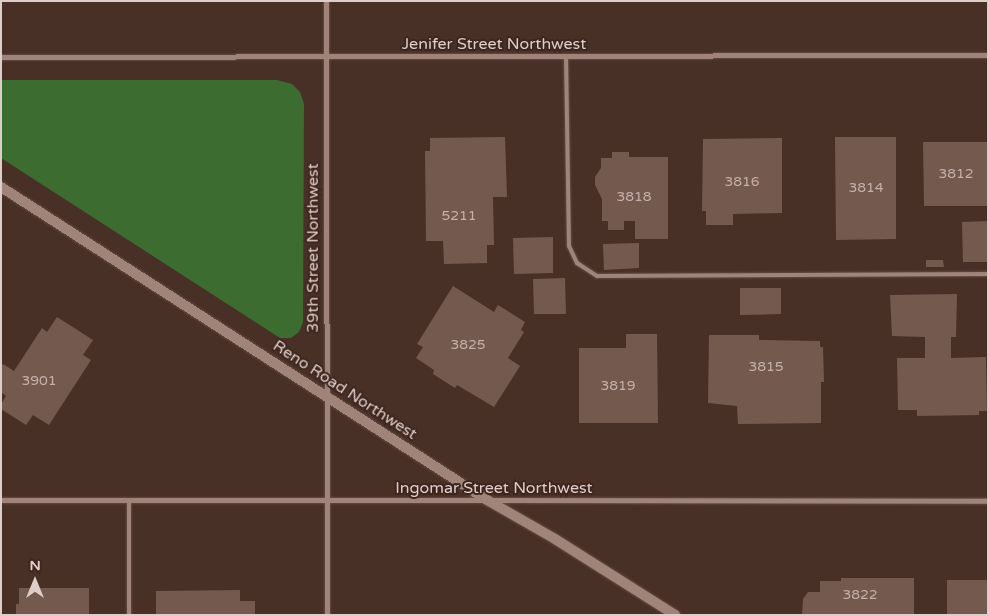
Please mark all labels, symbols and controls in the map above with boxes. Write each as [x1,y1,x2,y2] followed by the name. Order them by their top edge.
[402,34,586,54] street label: Jenifer Street Northwest
[303,163,323,333] street label: 39th Street Northwest
[938,166,974,182] house number: 3812
[724,174,760,190] house number: 3816
[848,180,884,196] house number: 3814
[616,189,652,205] house number: 3818
[441,208,477,224] house number: 5211
[269,336,421,444] street label: Reno Road Northwest
[450,337,486,353] house number: 3825
[748,359,784,375] house number: 3815
[21,373,57,389] house number: 3901
[600,378,636,394] house number: 3819
[395,478,593,498] street label: Ingomar Street Northwest
[10,556,60,606] north arrow
[29,557,41,574] text: N
[842,587,878,603] house number: 3822

